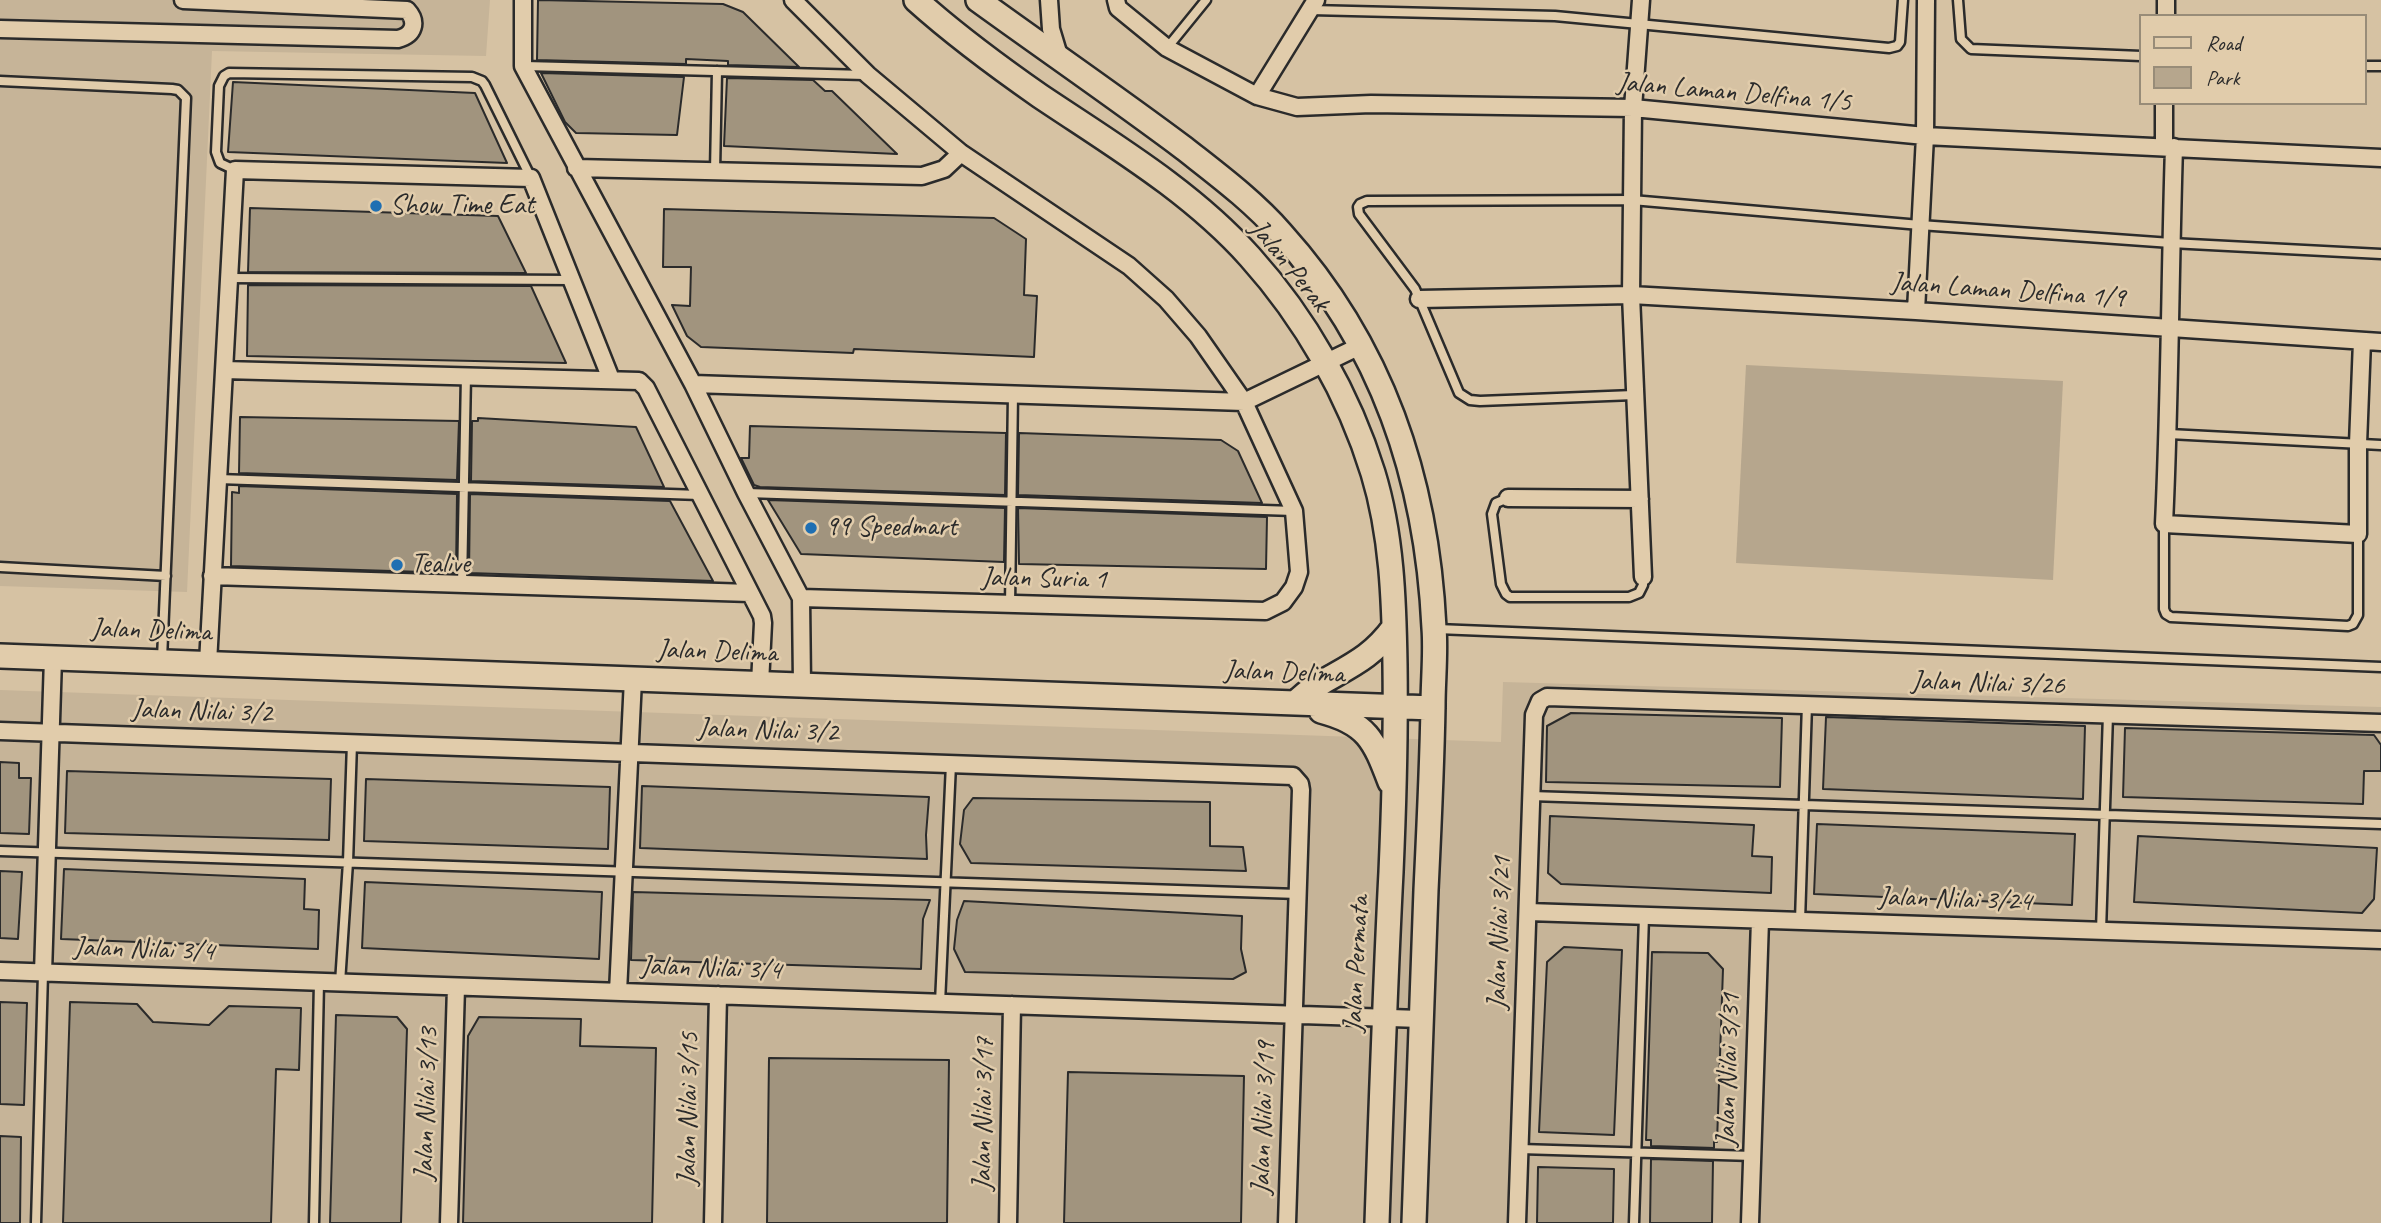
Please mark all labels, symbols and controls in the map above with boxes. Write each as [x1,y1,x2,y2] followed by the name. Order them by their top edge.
[2140,14,2367,105] legend
[2206,30,2241,56] text: Road
[2206,65,2239,91] text: Park
[1616,66,1852,120] street label: Jalan Laman Delfina 1/5
[390,189,534,223] place label: Show Time Eat
[368,198,384,214] marker: Show Time Eat
[1242,213,1336,319] street label: Jalan Perak
[1890,266,2126,316] street label: Jalan Laman Delfina 1/9
[825,511,957,545] place label: 99 Speedmart
[803,520,819,536] marker: 99 Speedmart
[411,548,470,582] place label: Tealive
[389,557,405,573] marker: Tealive
[981,561,1107,597] street label: Jalan Suria 1
[90,612,212,650] street label: Jalan Delima
[656,633,778,671] street label: Jalan Delima
[1223,654,1345,692] street label: Jalan Delima
[1911,665,2065,703] street label: Jalan Nilai 3/26
[131,693,273,731] street label: Jalan Nilai 3/2
[697,712,839,750] street label: Jalan Nilai 3/2
[1481,856,1519,1010] street label: Jalan Nilai 3/21
[1878,881,2032,919] street label: Jalan Nilai 3/24
[1337,895,1377,1033] street label: Jalan Permata
[73,931,215,969] street label: Jalan Nilai 3/4
[640,950,782,988] street label: Jalan Nilai 3/4
[1710,993,1748,1147] street label: Jalan Nilai 3/31
[408,1027,446,1181] street label: Jalan Nilai 3/13
[671,1032,707,1186] street label: Jalan Nilai 3/15
[966,1037,1002,1191] street label: Jalan Nilai 3/17
[1245,1041,1283,1195] street label: Jalan Nilai 3/19

